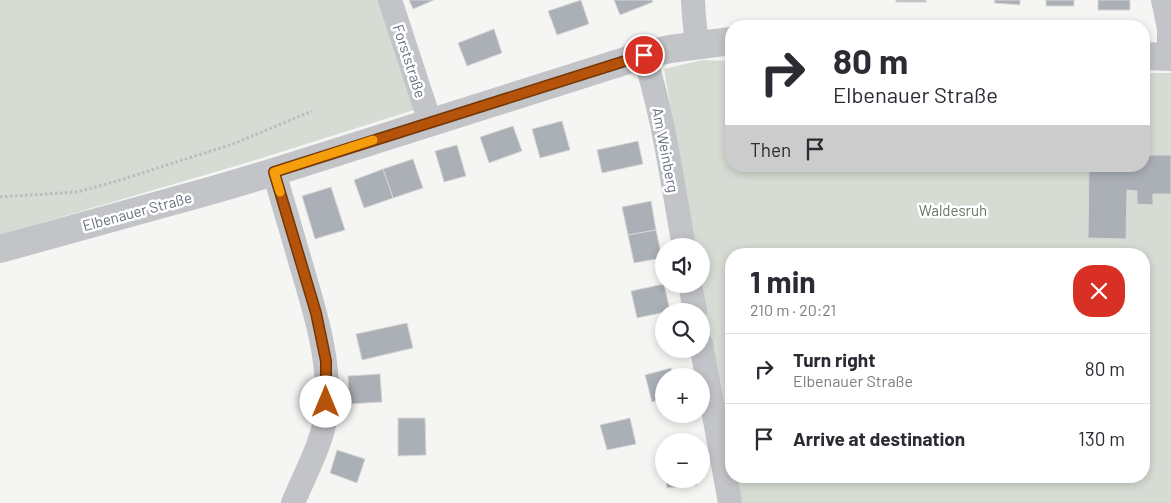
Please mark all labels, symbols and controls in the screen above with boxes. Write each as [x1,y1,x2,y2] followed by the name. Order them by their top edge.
[390,22,430,100] street label: Forststraße
[623,34,665,76] pin
[833,39,908,81] text: 80 m
[750,40,815,105] icon: right
[630,41,658,69] icon: arrive
[833,81,998,107] text: Elbenauer Straße
[649,106,683,194] street label: Am Weinberg
[801,135,829,163] icon: arrive
[750,138,791,161] text: Then
[80,188,194,234] street label: Elbenauer Straße
[919,201,987,219] park label: Waldesruh
[655,238,710,488] map controls
[655,238,710,293] button: sound
[750,263,816,299] text: 1 min
[1073,265,1125,317] button: close
[750,300,836,319] text: 210 m · 20:21
[655,303,710,358] button: search
[793,348,875,371] text: Turn right
[750,355,778,383] icon: right
[1085,357,1125,380] text: 80 m
[655,368,710,423] button: +
[793,371,913,390] text: Elbenauer Straße
[299,375,351,427] position arrow
[750,425,778,453] icon: arrive
[793,427,965,450] text: Arrive at destination
[1078,427,1125,450] text: 130 m
[655,433,710,488] button: −

